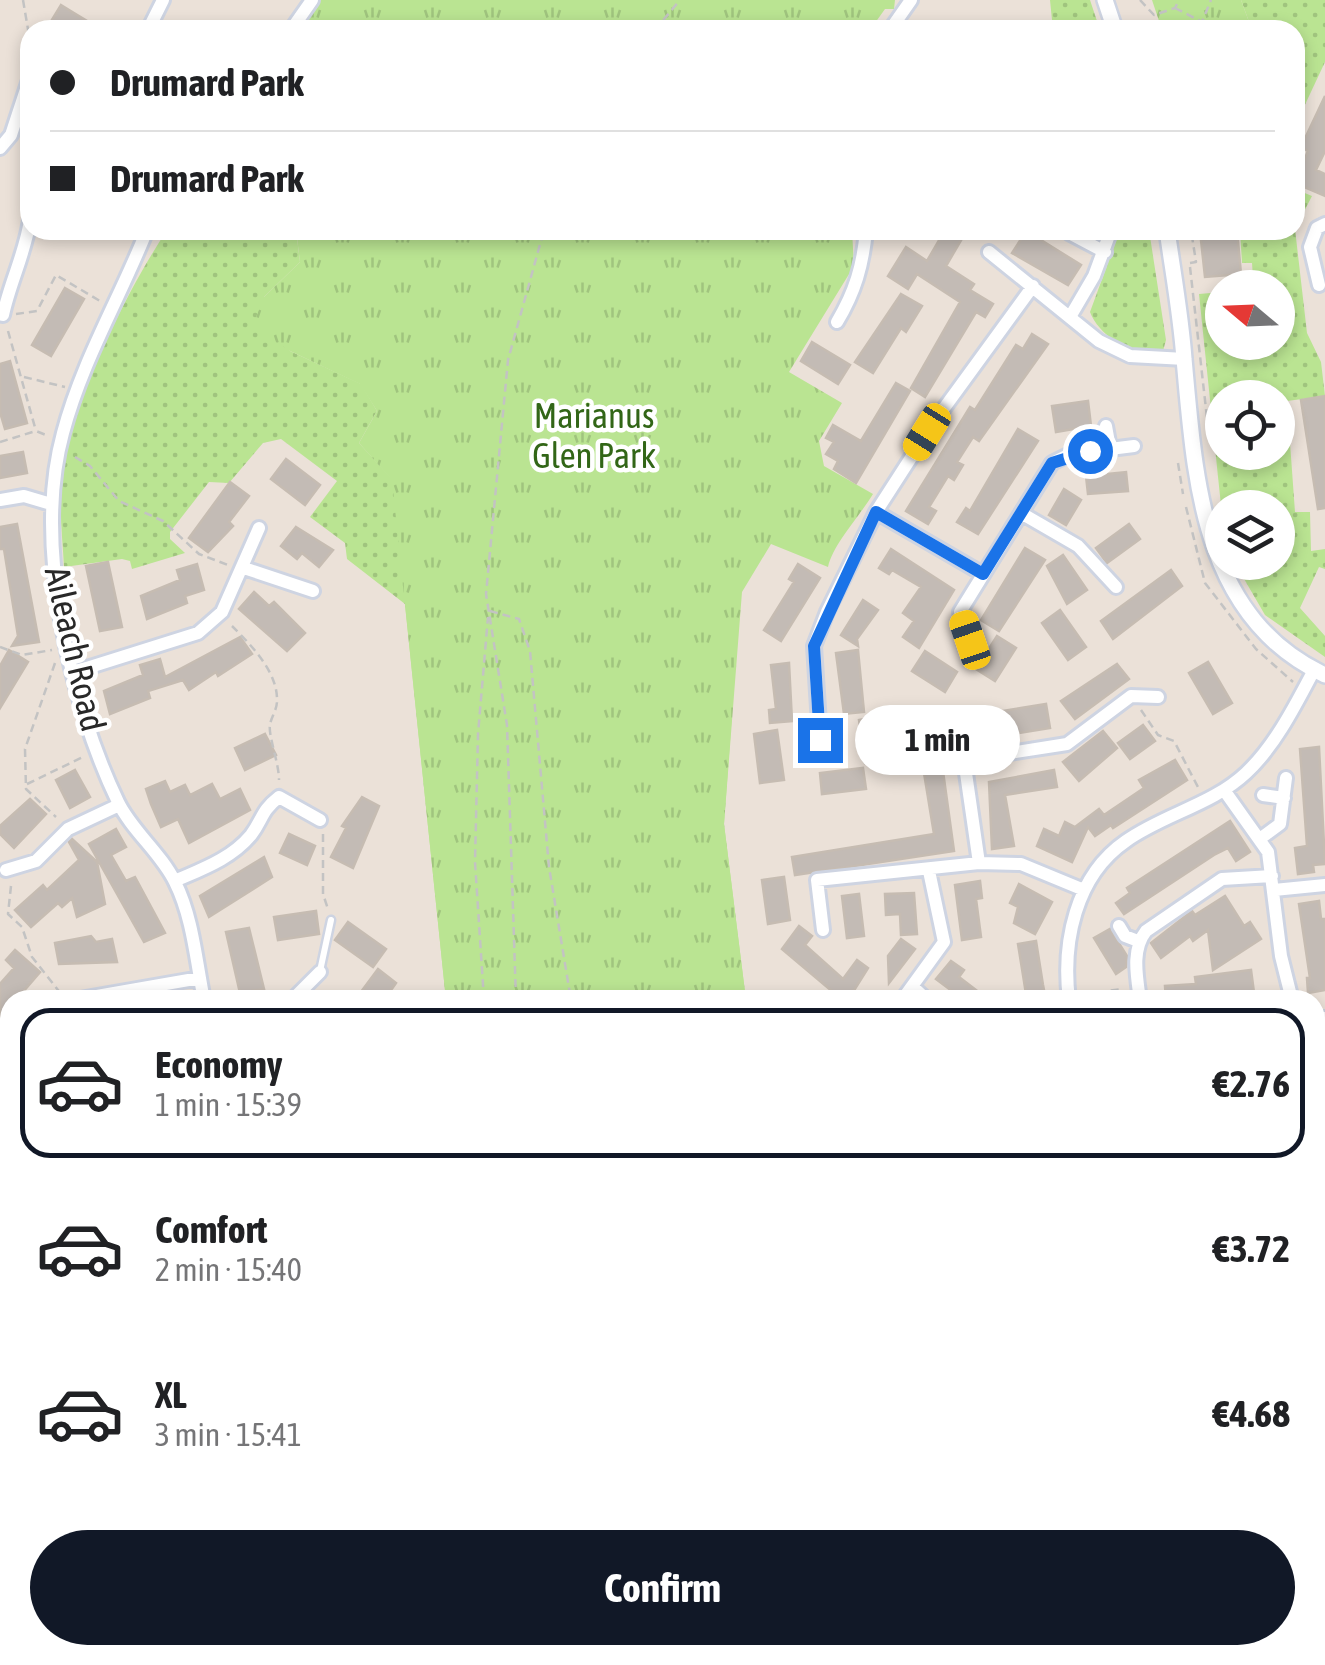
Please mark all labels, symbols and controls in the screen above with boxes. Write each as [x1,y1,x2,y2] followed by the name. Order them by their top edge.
[110,61,304,104] text: Drumard Park
[110,157,304,200] text: Drumard Park
[1205,270,1295,360] north arrow
[1205,270,1295,580] map controls
[1205,380,1295,470] button: locate
[532,395,656,475] park label: Marianus Glen Park
[898,399,956,465] car
[1068,429,1113,474] route start
[1205,490,1295,580] button: layers
[38,563,114,735] street label: Aileach Road
[946,607,994,673] car
[855,705,1020,775] callout: 1 min
[798,718,843,763] route end
[905,721,970,758] text: 1 min
[35,1038,125,1128] icon: car
[155,1043,282,1086] text: Economy
[1213,1062,1290,1105] text: €2.76
[155,1086,302,1123] text: 1 min · 15:39
[35,1203,125,1293] icon: car
[155,1208,267,1251] text: Comfort
[1213,1227,1290,1270] text: €3.72
[155,1251,302,1288] text: 2 min · 15:40
[35,1368,125,1458] icon: car
[155,1373,187,1416] text: XL
[1213,1392,1290,1435] text: €4.68
[155,1416,302,1453] text: 3 min · 15:41
[30,1530,1295,1645] button: Confirm

